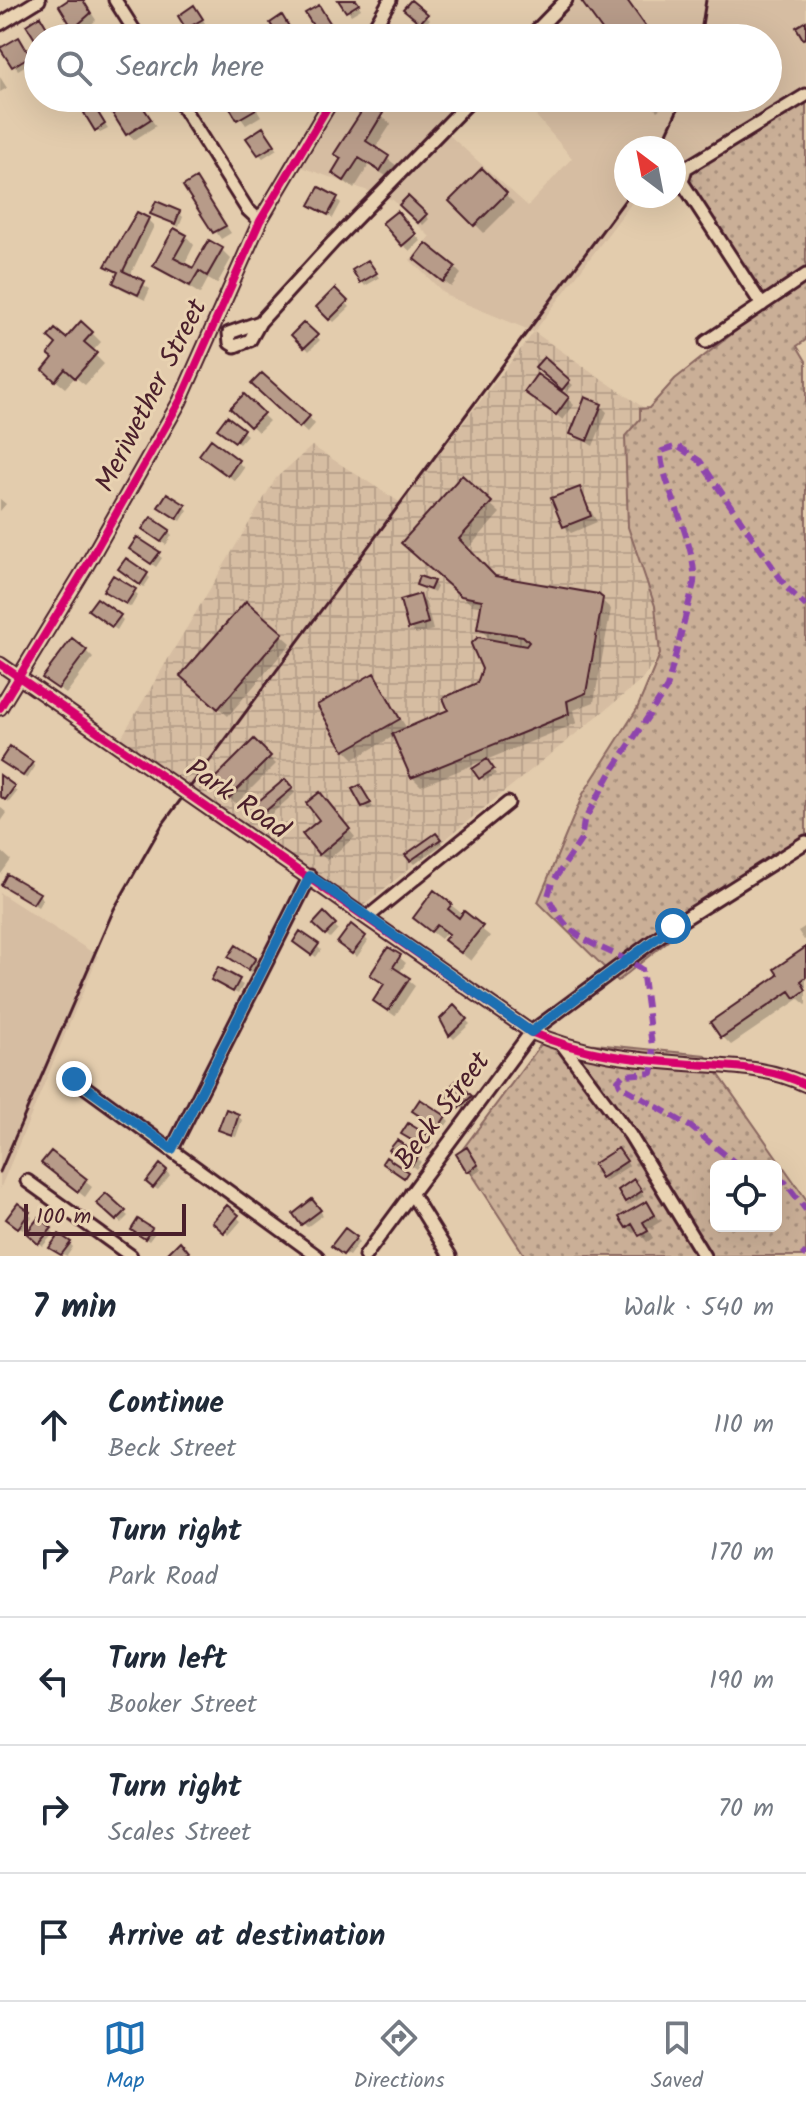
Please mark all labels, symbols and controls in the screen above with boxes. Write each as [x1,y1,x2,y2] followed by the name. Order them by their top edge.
[24,24,782,112] search box
[116,44,264,92] text: Search here
[52,46,96,90] icon: search
[614,136,686,208] north arrow
[84,290,221,501] street label: Meriwether Street
[176,748,299,853] street label: Park Road
[655,908,691,944] route start
[383,1041,503,1180] street label: Beck Street
[56,1061,92,1097] route end
[710,1160,782,1232] map controls
[710,1160,782,1232] button: locate
[24,1200,186,1236] scale bar
[36,1200,91,1235] text: 100 m
[32,1281,117,1335] text: 7 min
[623,1287,774,1329] text: Walk · 540 m
[108,1380,224,1428] text: Continue
[32,1403,76,1447] icon: ahead
[714,1404,774,1446] text: 110 m
[108,1428,236,1470] text: Beck Street
[108,1508,241,1556] text: Turn right
[32,1531,76,1575] icon: right
[710,1532,774,1574] text: 170 m
[108,1556,218,1598] text: Park Road
[108,1636,227,1684] text: Turn left
[32,1659,76,1703] icon: left
[709,1660,774,1702] text: 190 m
[108,1684,257,1726] text: Booker Street
[108,1764,241,1812] text: Turn right
[32,1787,76,1831] icon: right
[718,1788,774,1830] text: 70 m
[108,1812,251,1854] text: Scales Street
[108,1913,385,1961] text: Arrive at destination
[32,1915,76,1959] icon: arrive
[103,2016,147,2099] tab: Map
[353,2016,445,2099] tab: Directions
[651,2016,703,2099] tab: Saved

